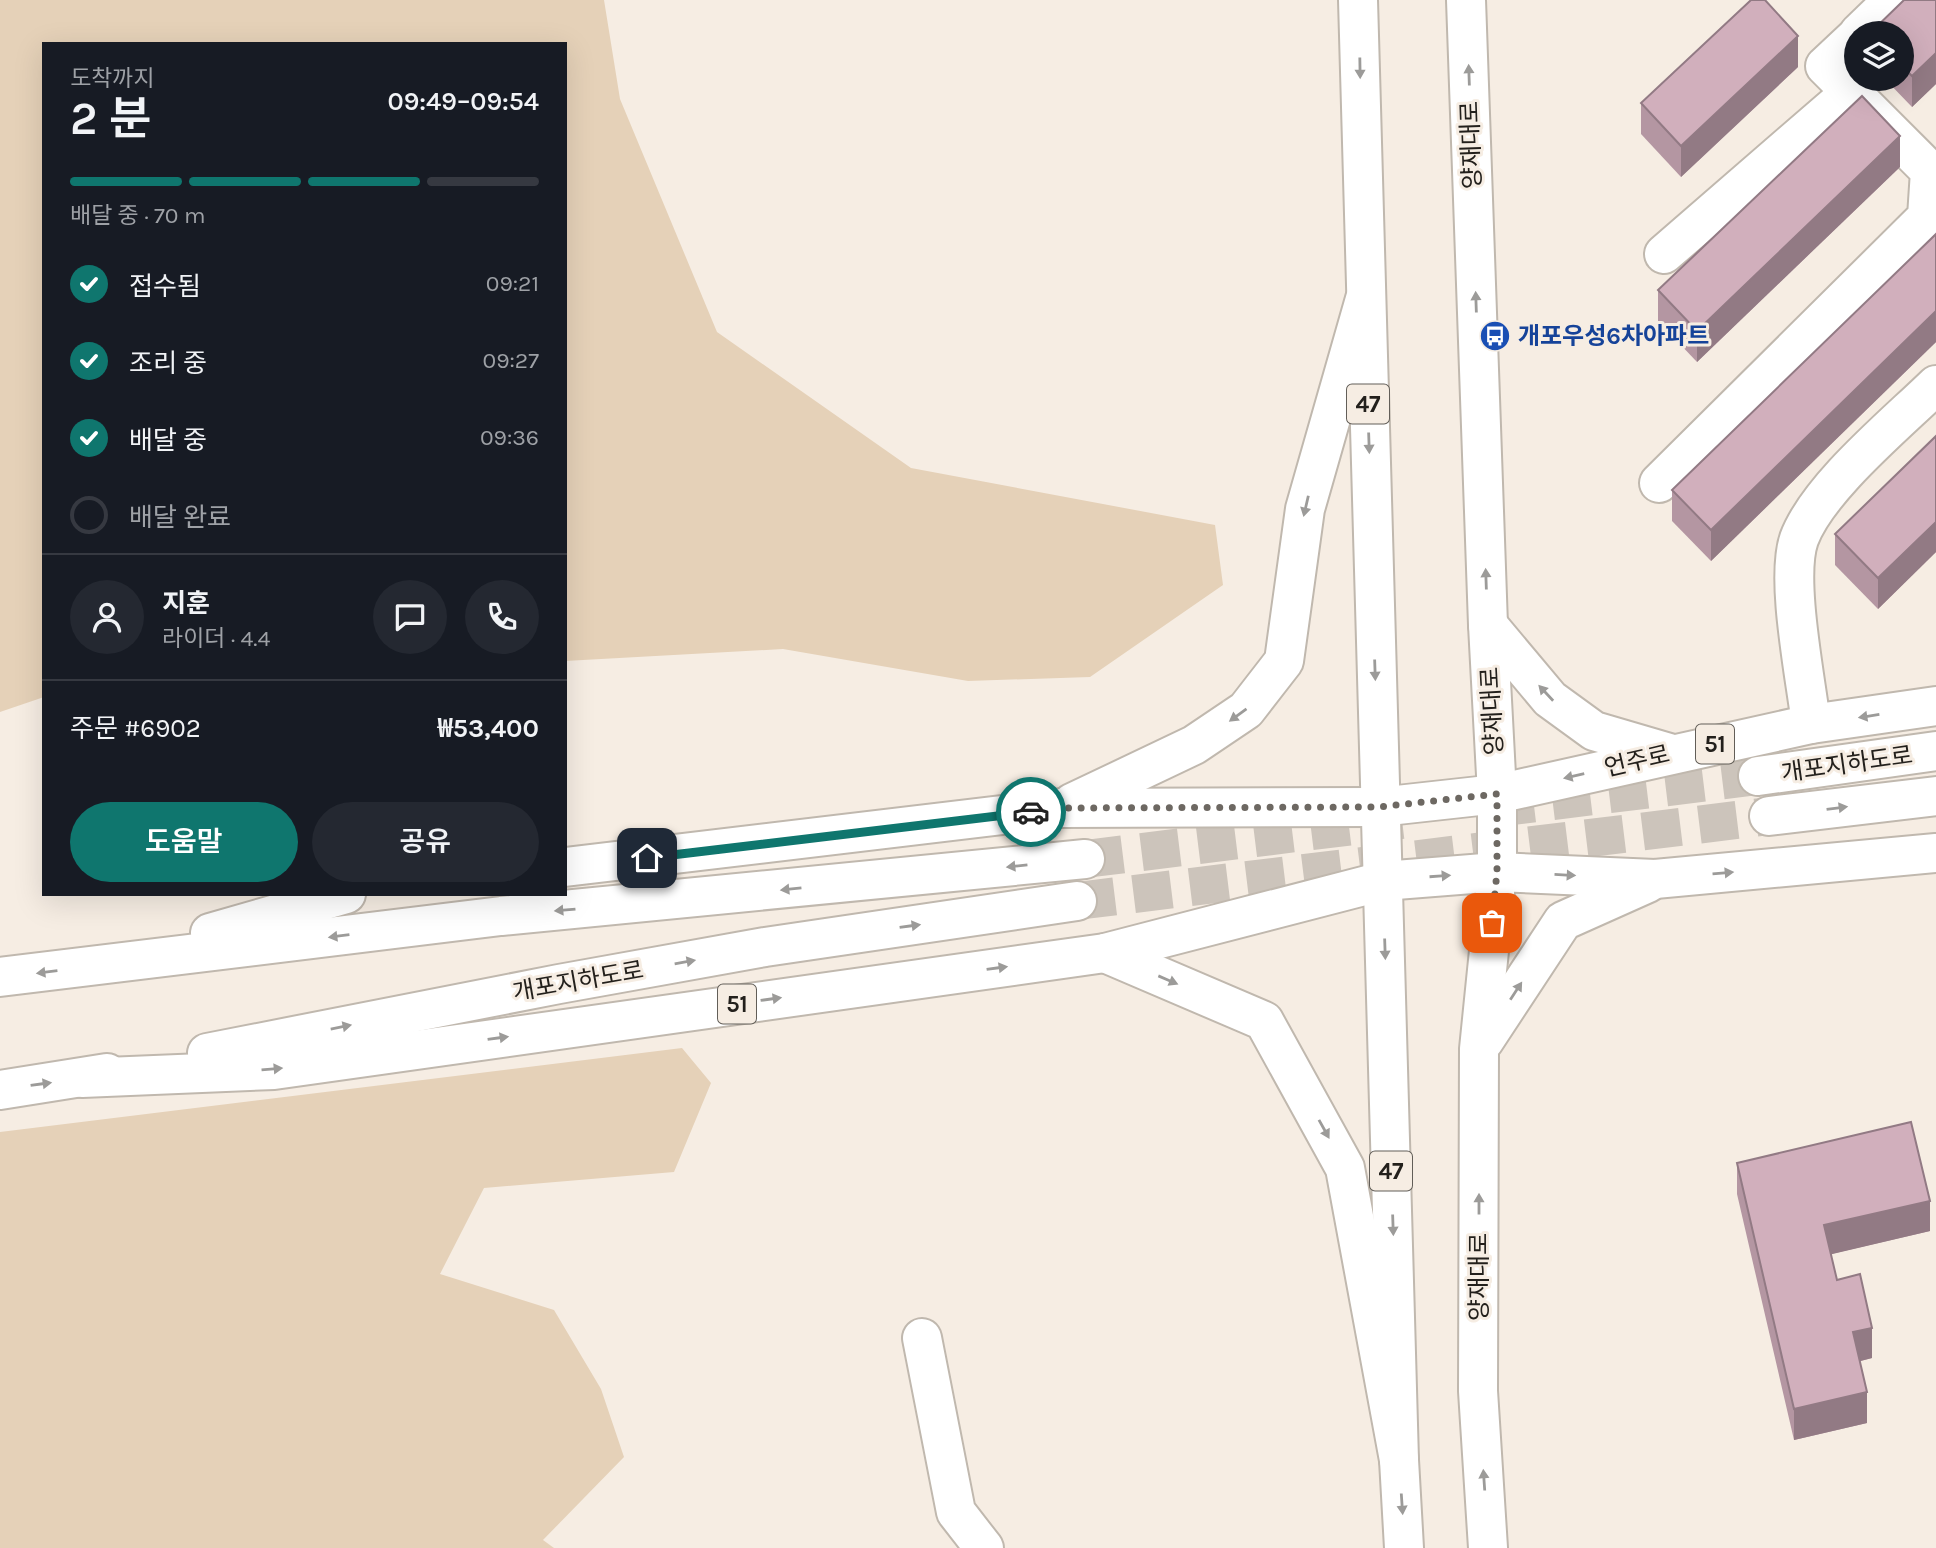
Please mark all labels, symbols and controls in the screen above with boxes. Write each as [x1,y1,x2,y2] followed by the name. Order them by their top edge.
[1844,21,1914,91] map controls
[1844,21,1914,91] button: layers
[1354,57,1365,79] one-way arrow
[1463,64,1474,86] one-way arrow
[70,65,155,92] text: 도착까지
[388,86,539,117] text: 09:49–09:54
[70,92,151,146] text: 2 분
[1455,100,1487,190] street label: 양재대로
[70,202,205,229] text: 배달 중 · 70 m
[70,265,108,303] icon: check
[486,270,539,297] text: 09:21
[129,271,201,302] text: 접수됨
[1471,291,1482,313] one-way arrow
[1478,319,1512,353] bus stop icon: 개포우성6차아파트
[1518,322,1709,350] place label: 개포우성6차아파트
[70,342,108,380] icon: check
[483,347,539,374] text: 09:27
[129,348,207,379] text: 조리 중
[1347,384,1389,424] road number: 47
[70,419,108,457] icon: check
[480,424,539,451] text: 09:36
[129,425,207,456] text: 배달 중
[1363,432,1374,454] one-way arrow
[1300,495,1311,517] one-way arrow
[129,502,231,533] text: 배달 완료
[1480,568,1492,590] one-way arrow
[70,580,144,654] button: person
[373,580,447,654] button: chat
[465,580,539,654] button: phone
[162,588,210,619] text: 지훈
[162,625,270,652] text: 라이더 · 4.4
[1370,659,1381,681] one-way arrow
[1476,666,1508,756] street label: 양재대로
[1538,684,1554,702] one-way arrow
[1229,707,1247,721] one-way arrow
[1857,711,1879,722] one-way arrow
[70,713,201,744] text: 주문 #6902
[437,713,539,744] text: ₩53,400
[1696,724,1734,764] road number: 51
[1602,740,1672,782] street label: 언주로
[1779,741,1915,787] street label: 개포지하도로
[1563,771,1585,782] one-way arrow
[996,777,1066,847] courier
[1012,793,1050,831] icon: car
[70,802,298,882] button: 도움말
[312,802,539,882] button: 공유
[1826,802,1848,813] one-way arrow
[617,828,677,888] pin
[628,839,666,877] icon: home
[1006,860,1028,871] one-way arrow
[1713,867,1735,878] one-way arrow
[1554,870,1576,881] one-way arrow
[1429,871,1451,882] one-way arrow
[780,883,802,894] one-way arrow
[1462,893,1522,953] pin
[1473,904,1511,942] icon: bag
[553,905,575,916] one-way arrow
[899,920,921,931] one-way arrow
[327,930,349,941] one-way arrow
[1379,938,1391,960] one-way arrow
[510,956,646,1006] street label: 개포지하도로
[674,956,696,967] one-way arrow
[986,963,1008,974] one-way arrow
[36,966,58,977] one-way arrow
[1158,974,1178,986] one-way arrow
[1509,981,1522,1001] one-way arrow
[718,984,756,1023] road number: 51
[761,994,783,1005] one-way arrow
[330,1021,352,1032] one-way arrow
[487,1032,509,1043] one-way arrow
[262,1063,284,1074] one-way arrow
[30,1078,52,1089] one-way arrow
[1318,1119,1330,1138] one-way arrow
[1370,1152,1412,1190] road number: 47
[1473,1192,1485,1214] one-way arrow
[1387,1214,1398,1236] one-way arrow
[1465,1233,1493,1321] street label: 양재대로
[1478,1469,1489,1491] one-way arrow
[1396,1493,1407,1515] one-way arrow

